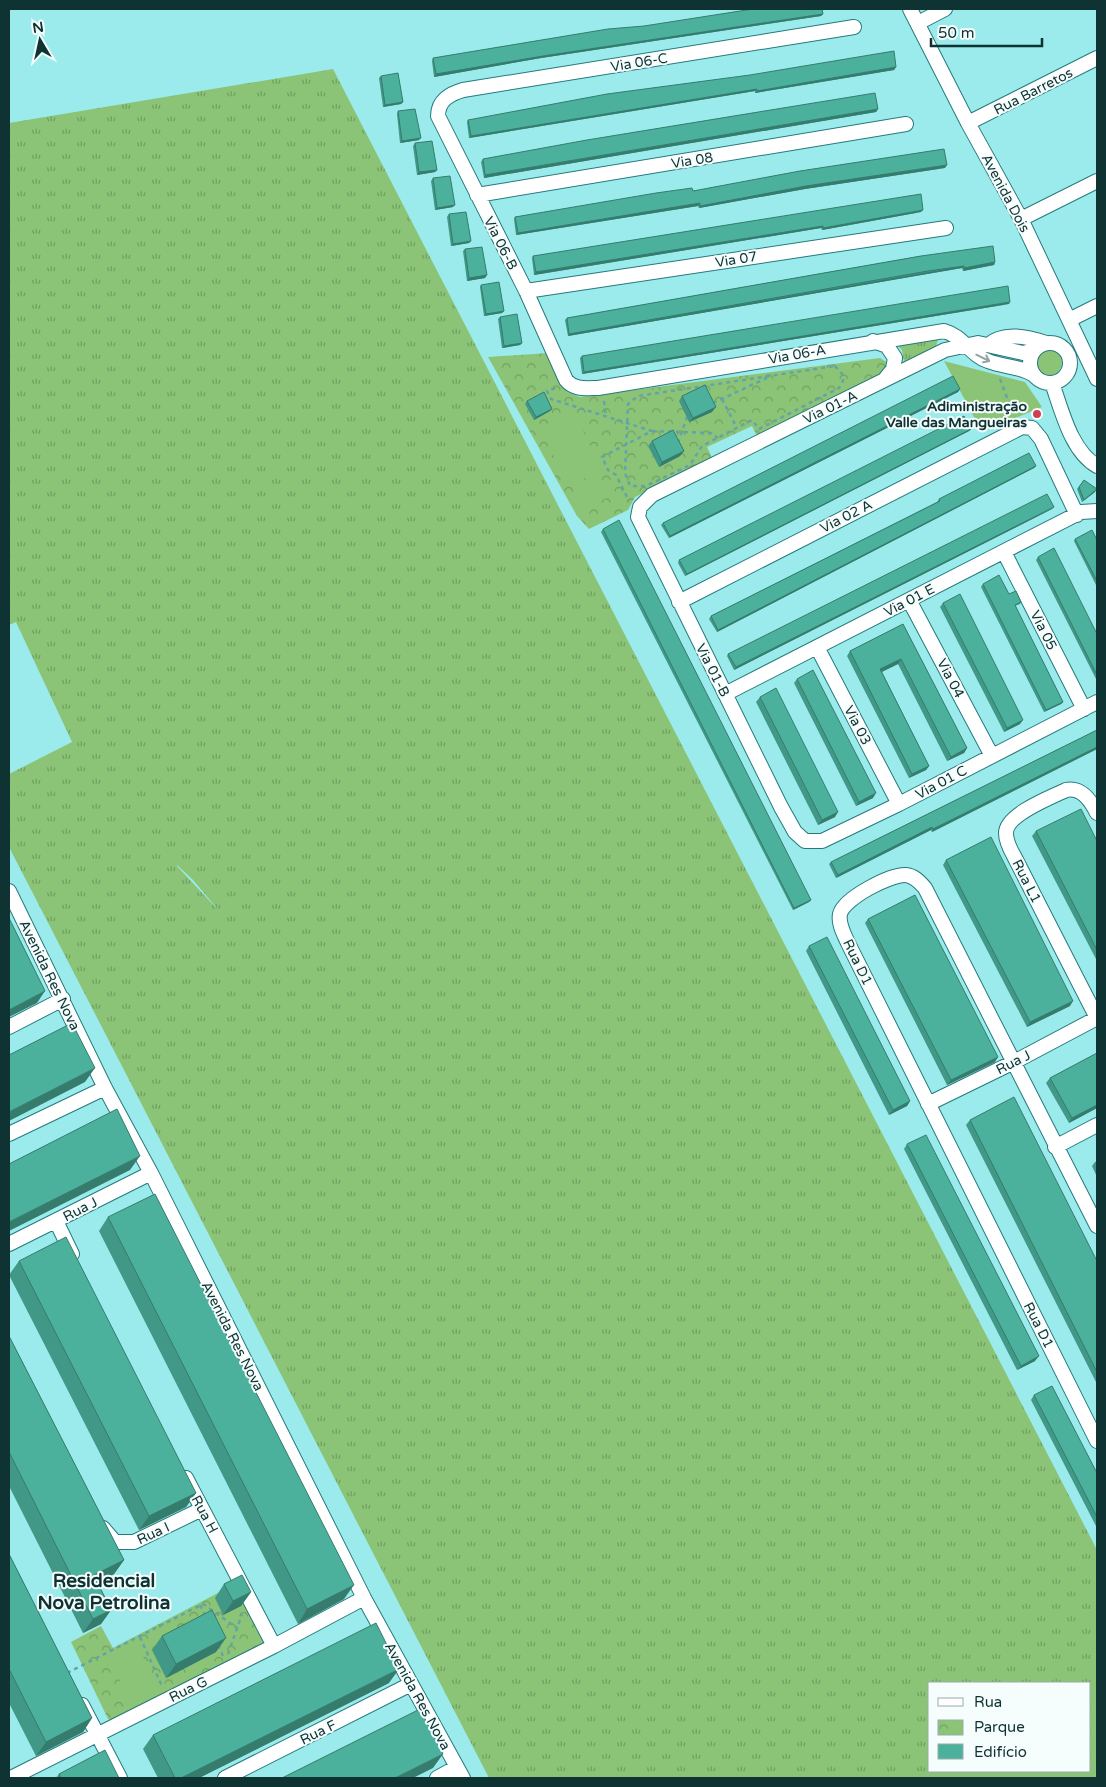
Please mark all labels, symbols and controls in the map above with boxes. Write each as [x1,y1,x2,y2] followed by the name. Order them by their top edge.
[15,15,65,65] north arrow
[931,15,1042,47] scale bar
[31,18,45,37] text: N
[938,24,975,42] text: 50 m
[609,50,669,75] street label: Via 06-C
[991,64,1076,119] street label: Rua Barretos
[670,149,714,172] street label: Via 08
[978,151,1033,236] street label: Avenida Dois
[480,214,521,273] street label: Via 06-B
[714,248,758,271] street label: Via 07
[767,341,827,368] street label: Via 06-A
[975,354,990,363] one-way arrow
[800,387,860,428] street label: Via 01-A
[886,398,1027,431] place label: Adiministração Valle das Mangueiras
[1031,408,1043,420] marker: Adiministração Valle das Mangueiras
[817,496,875,537] street label: Via 02 A
[881,580,938,620] street label: Via 01 E
[1026,608,1061,653] street label: Via 05
[692,641,733,700] street label: Via 01-B
[933,656,968,701] street label: Via 04
[840,703,875,748] street label: Via 03
[913,762,970,803] street label: Via 01 C
[1008,856,1045,906] street label: Rua L1
[16,917,84,1033] street label: Avenida Res Nova
[839,936,876,988] street label: Rua D1
[993,1047,1033,1078] street label: Rua J
[60,1194,100,1225] street label: Rua J
[198,1279,267,1394] street label: Avenida Res Nova
[1020,1299,1057,1351] street label: Rua D1
[188,1492,222,1536] street label: Rua H
[134,1519,172,1548] street label: Rua I
[38,1570,170,1614] district label: Residencial Nova Petrolina
[381,1639,454,1753] street label: Avenida Res Nova
[166,1673,210,1706] street label: Rua G
[928,1682,1091,1772] legend
[974,1693,1002,1711] text: Rua
[297,1716,340,1749] street label: Rua F
[974,1718,1025,1736] text: Parque
[974,1743,1027,1761] text: Edifício

